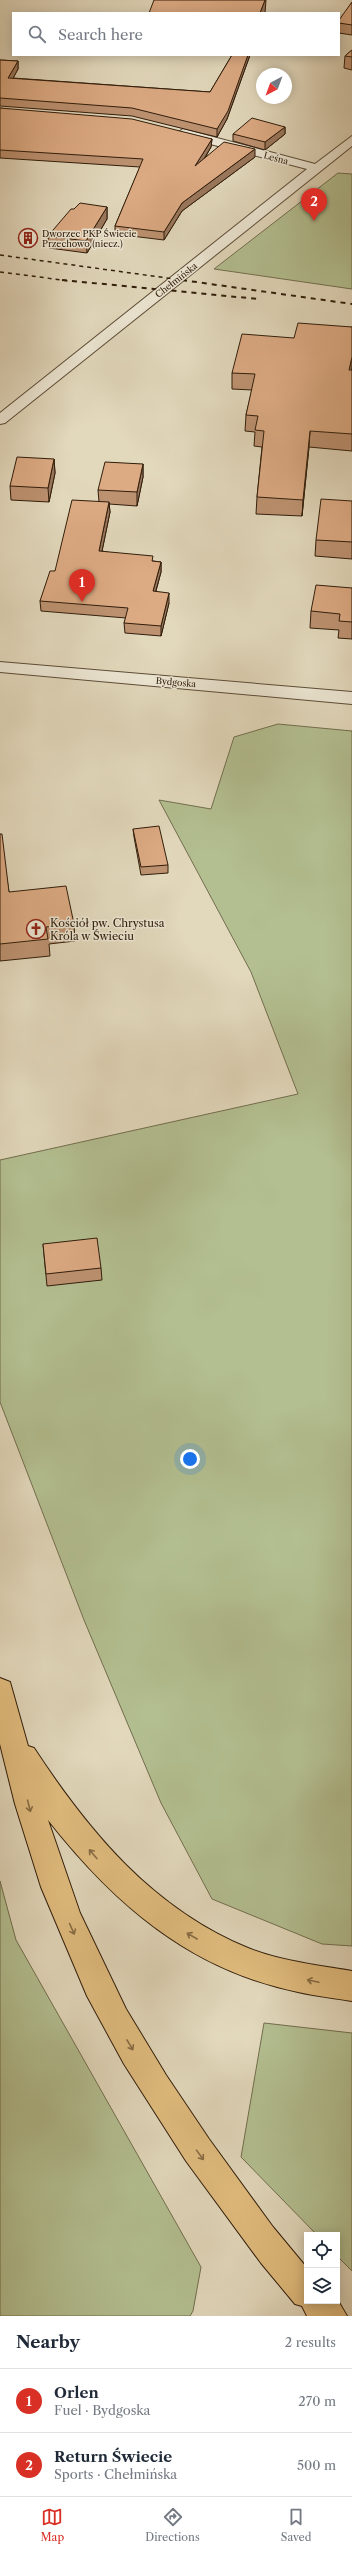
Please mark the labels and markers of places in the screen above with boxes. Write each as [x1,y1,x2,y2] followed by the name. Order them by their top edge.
[301,188,327,221] pin: 2
[17,227,39,249] building icon: Dworzec PKP Świecie Przechowo (niecz.)
[42,228,137,249] place label: Dworzec PKP Świecie Przechowo (niecz.)
[69,569,95,602] pin: 1
[50,916,165,943] place label: Kościół pw. Chrystusa Króla w Świeciu
[25,918,47,940] church icon: Kościół pw. Chrystusa Króla w Świeciu

